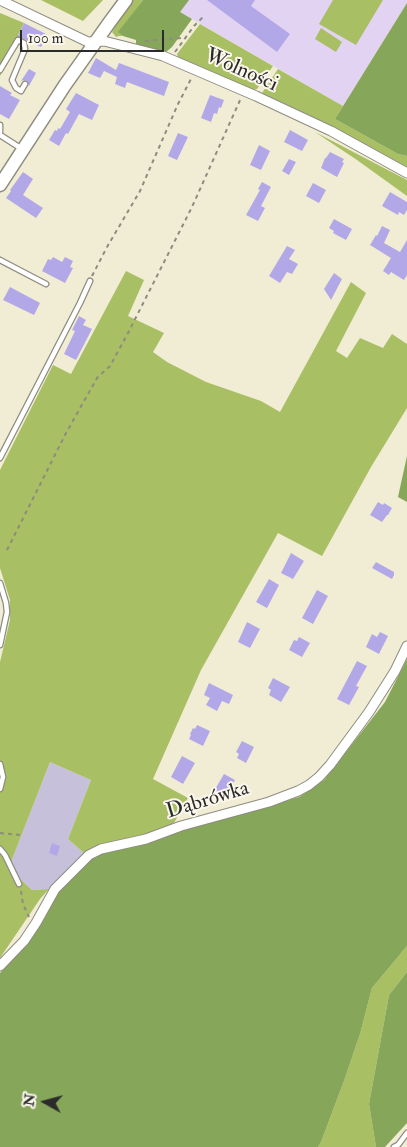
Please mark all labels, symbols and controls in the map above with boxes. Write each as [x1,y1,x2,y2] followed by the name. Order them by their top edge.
[22,20,166,52] scale bar
[28,29,63,48] text: 100 m
[201,44,281,98] street label: Wolności
[164,777,252,825] street label: Dąbrówka
[20,1077,70,1127] north arrow
[20,1093,39,1107] text: N

